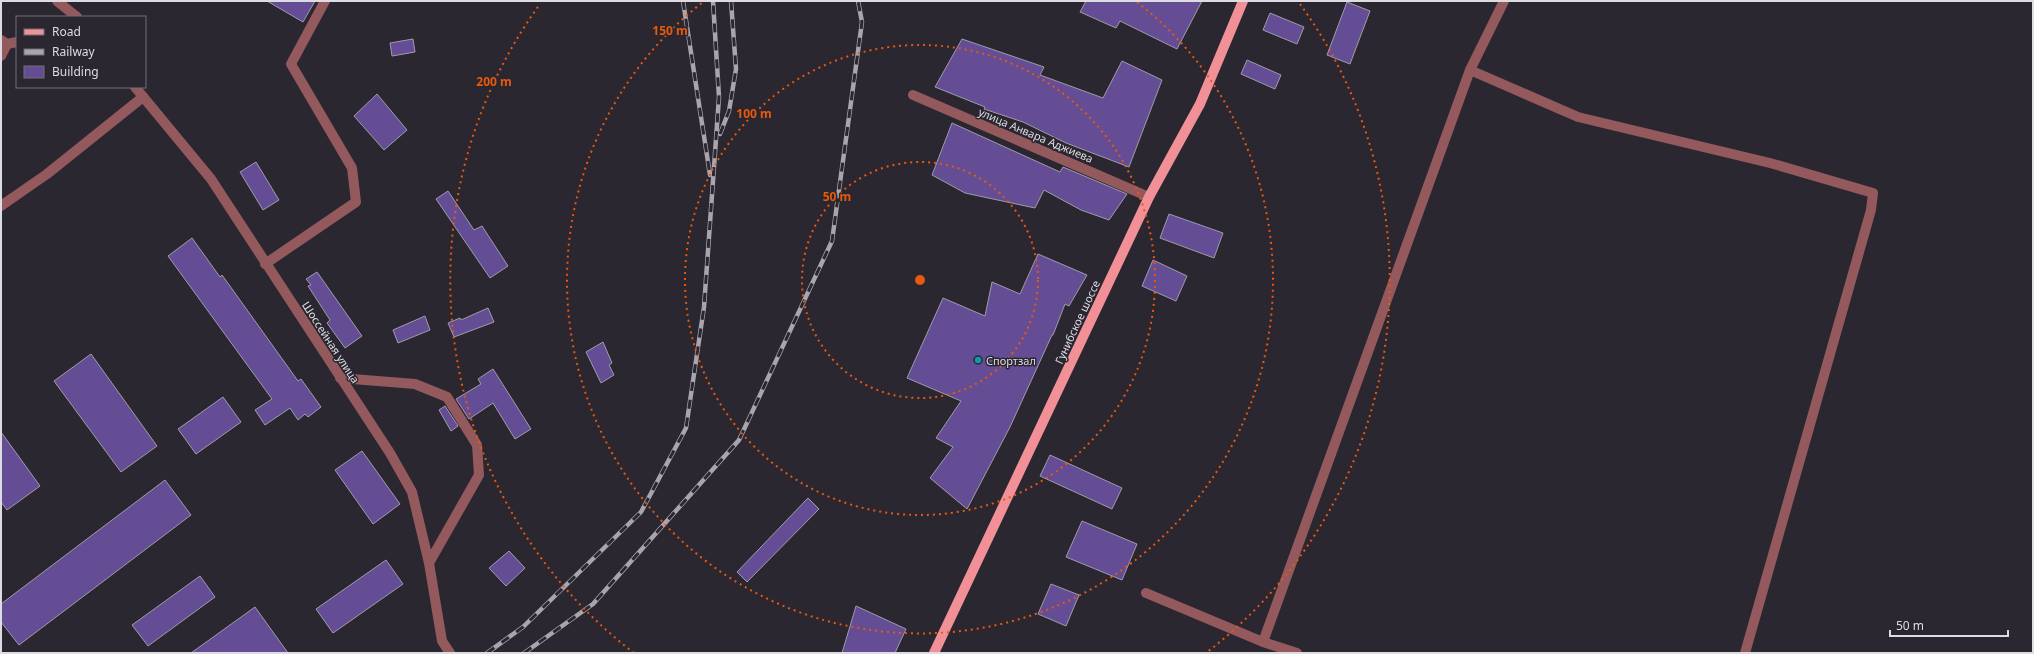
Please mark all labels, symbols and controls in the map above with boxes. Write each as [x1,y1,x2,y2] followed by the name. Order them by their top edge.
[16,16,146,88] legend
[652,22,688,39] text: 150 m
[52,23,81,40] text: Road
[52,43,96,60] text: Railway
[52,63,99,80] text: Building
[476,73,512,90] text: 200 m
[976,104,1096,166] street label: улица Анвара Аджиева
[736,105,772,122] text: 100 m
[823,188,851,205] text: 50 m
[913,273,927,287] centre of rings
[1051,278,1103,366] street label: Гунибское шоссе
[299,298,363,386] street label: Шоссейная улица
[986,353,1036,368] place label: Спортзал
[973,355,983,365] marker: Спортзал
[1890,612,2008,638] scale bar
[1896,617,1924,634] text: 50 m

